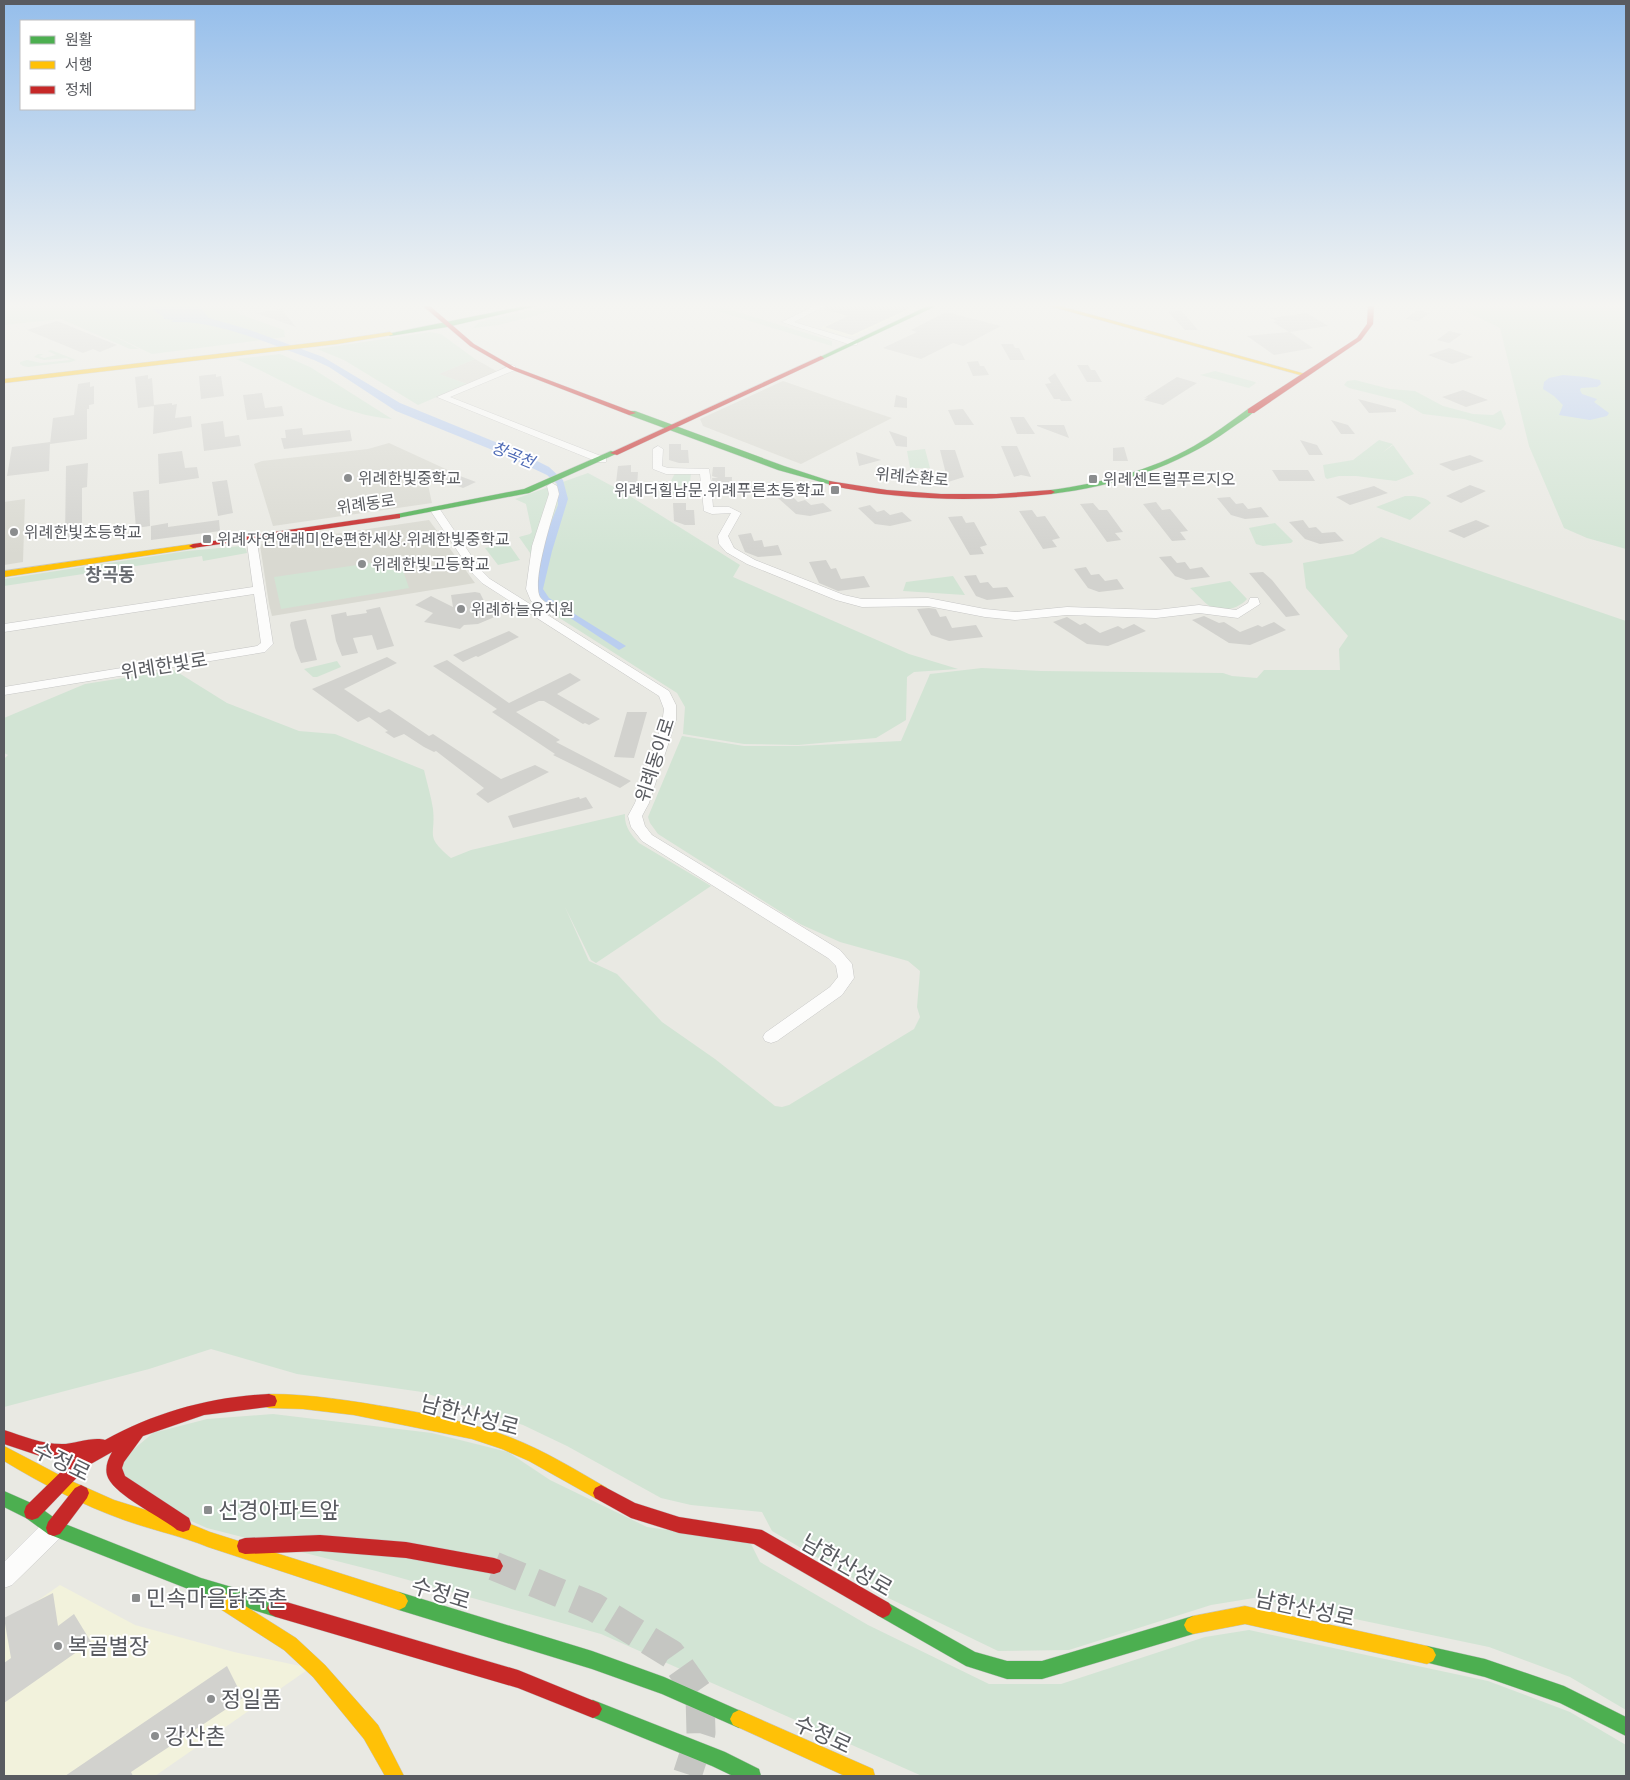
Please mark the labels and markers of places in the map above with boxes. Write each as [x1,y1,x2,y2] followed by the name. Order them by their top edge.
[358,467,461,490] place label: 위례한빛중학교
[1103,468,1235,491] place label: 위례센트럴푸르지오
[342,472,354,484] marker: 위례한빛중학교
[1087,473,1099,485] marker: 위례센트럴푸르지오
[614,479,825,502] place label: 위례더힐남문.위례푸른초등학교
[829,484,841,496] marker: 위례더힐남문.위례푸른초등학교
[24,521,142,544] place label: 위례한빛초등학교
[8,526,20,538] marker: 위례한빛초등학교
[217,528,510,551] place label: 위례자연앤래미안e편한세상.위례한빛중학교
[201,533,213,545] marker: 위례자연앤래미안e편한세상.위례한빛중학교
[372,553,490,576] place label: 위례한빛고등학교
[356,558,368,570] marker: 위례한빛고등학교
[471,598,574,621] place label: 위례하늘유치원
[455,603,467,615] marker: 위례하늘유치원
[218,1494,339,1526] place label: 선경아파트앞
[202,1504,214,1516] marker: 선경아파트앞
[146,1582,288,1614] place label: 민속마을닭죽촌
[130,1592,142,1604] marker: 민속마을닭죽촌
[68,1630,149,1662] place label: 복골별장
[52,1640,64,1652] marker: 복골별장
[221,1683,282,1715] place label: 정일품
[205,1693,217,1705] marker: 정일품
[165,1720,226,1752] place label: 강산촌
[149,1730,161,1742] marker: 강산촌

